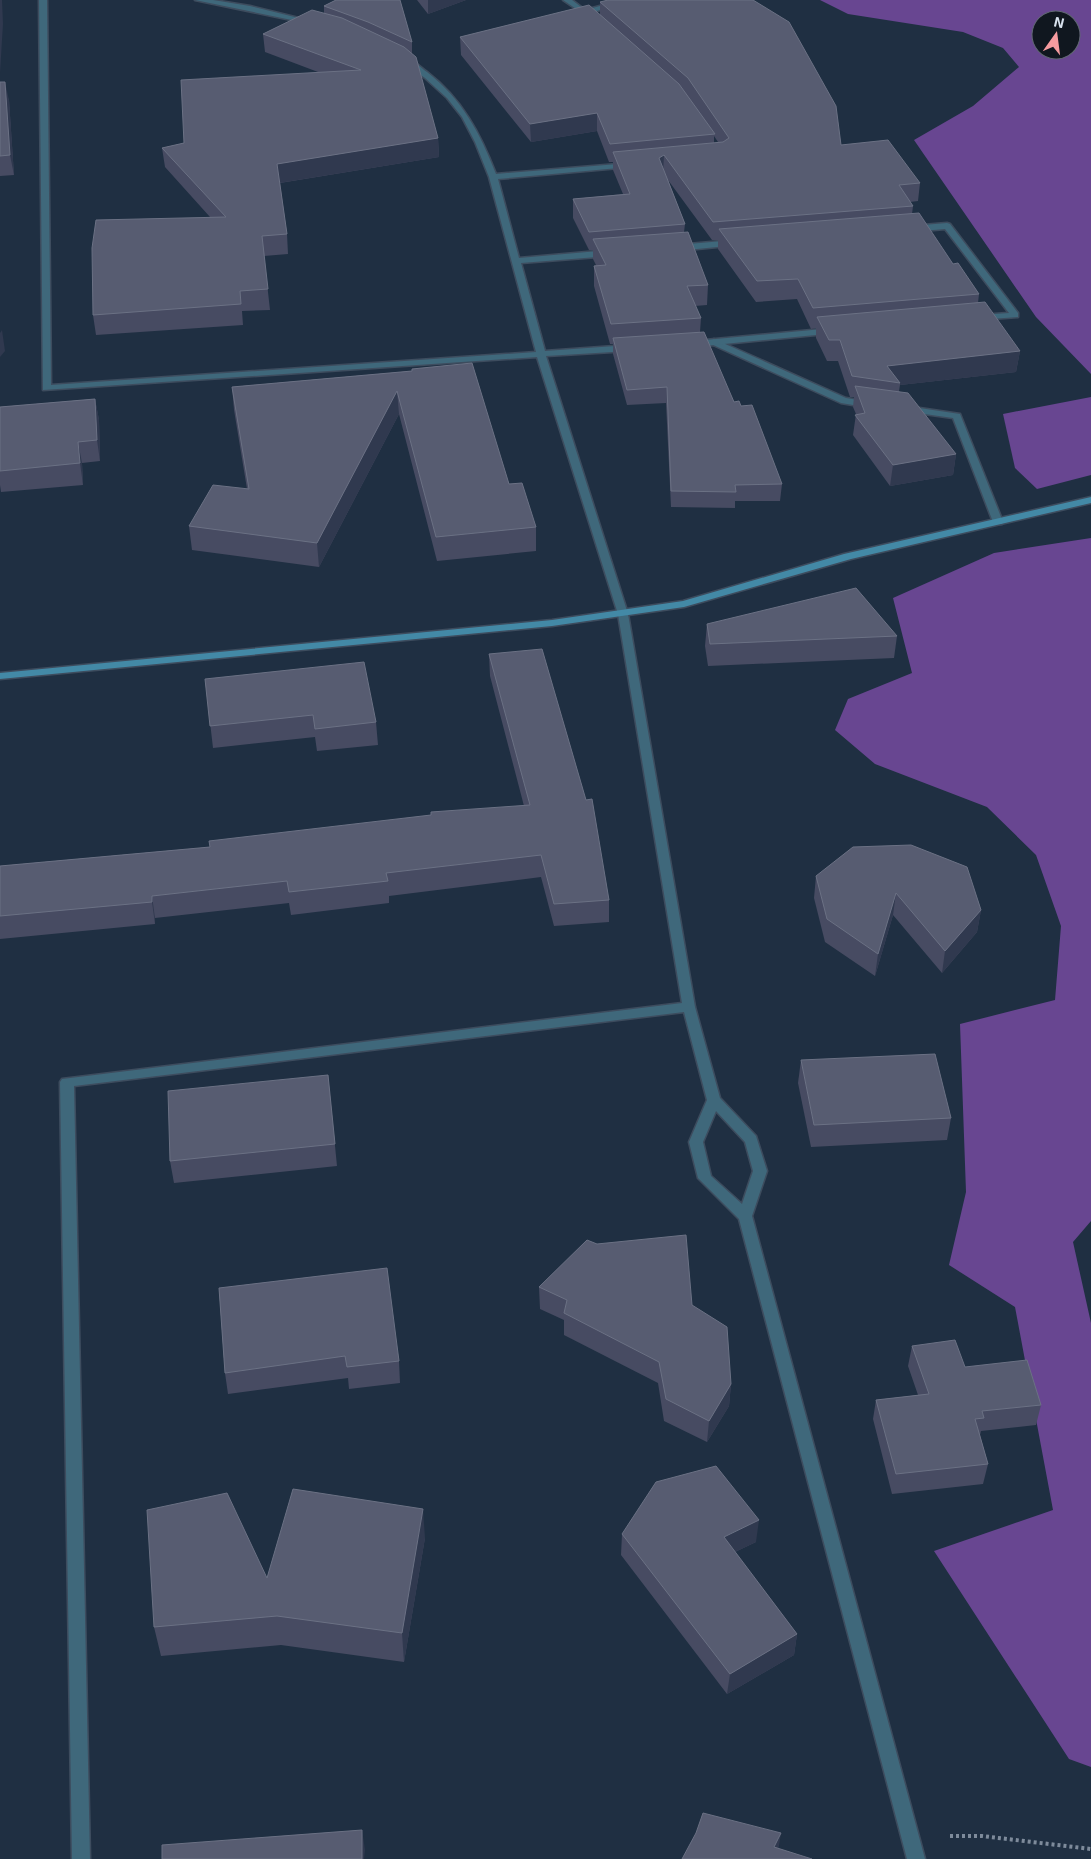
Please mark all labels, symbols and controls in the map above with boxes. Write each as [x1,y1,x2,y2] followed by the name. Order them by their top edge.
[1031,10,1081,60] north arrow
[1052,12,1066,31] text: N

